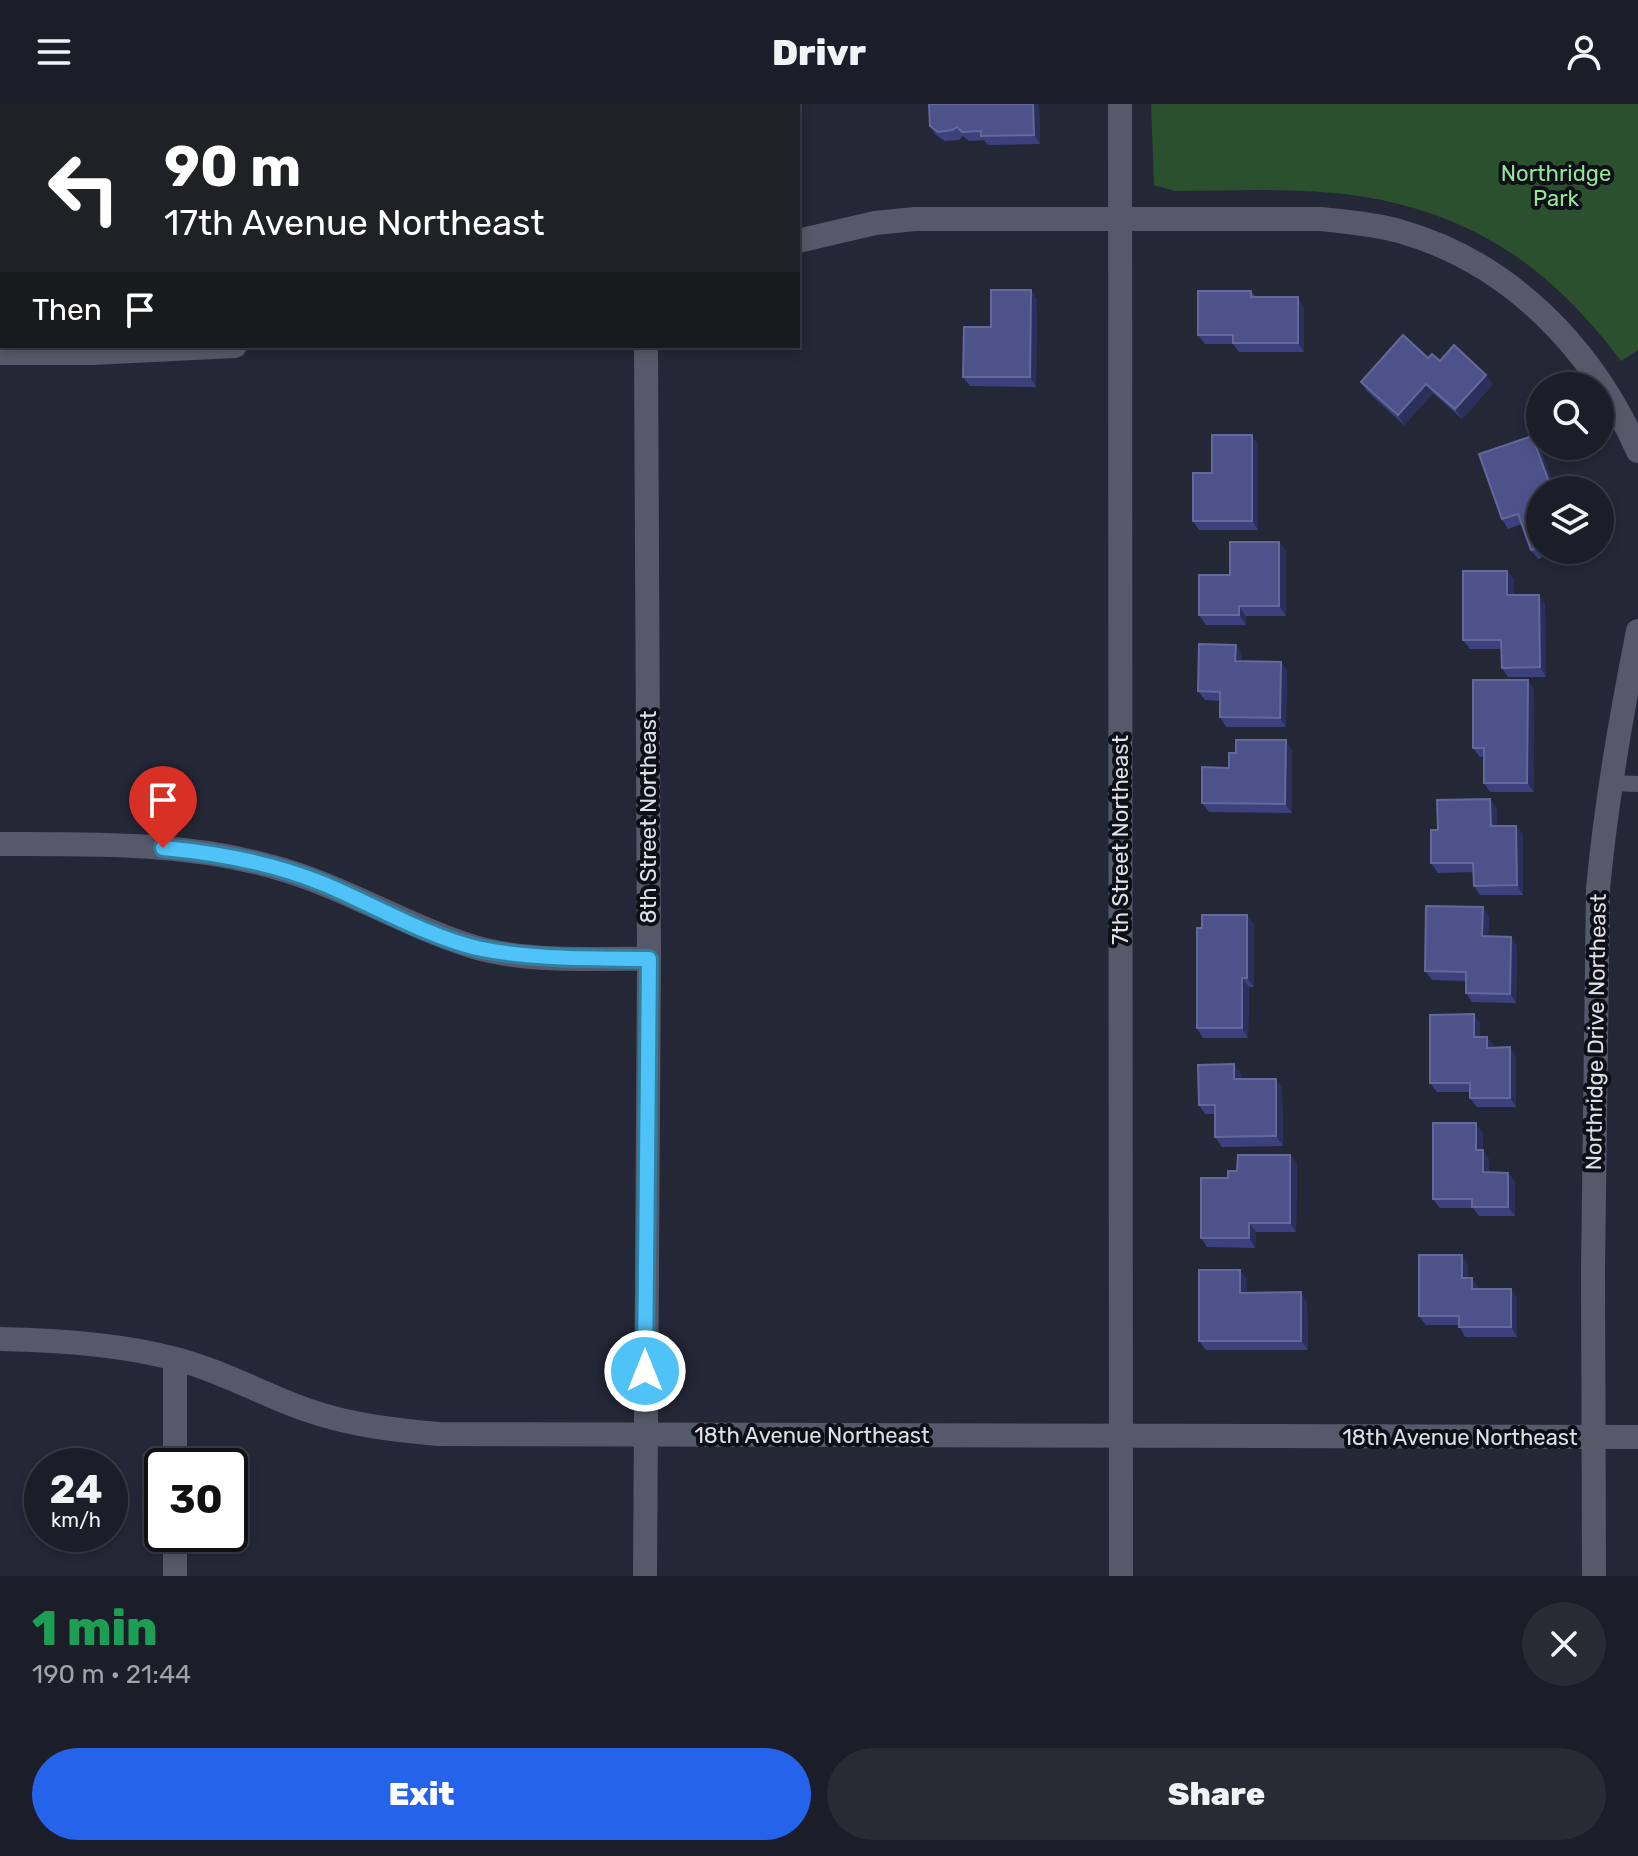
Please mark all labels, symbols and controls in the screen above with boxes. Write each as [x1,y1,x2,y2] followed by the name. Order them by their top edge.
[32,30,76,74] icon: menu
[1562,30,1606,74] icon: person
[772,31,866,74] text: Drivr
[164,134,301,200] text: 90 m
[32,136,136,240] icon: left
[1501,160,1611,212] park label: Northridge Park
[164,201,544,244] text: 17th Avenue Northeast
[118,288,162,332] icon: arrive
[32,292,102,328] text: Then
[1526,372,1614,564] map controls
[1526,372,1614,460] button: search
[1526,476,1614,564] button: layers
[635,710,662,923] street label: 8th Street Northeast
[1107,734,1134,945] street label: 7th Street Northeast
[129,766,197,848] pin
[141,778,185,822] icon: arrive
[1580,893,1612,1171] street label: Northridge Drive Northeast
[603,1329,687,1413] position arrow
[694,1422,930,1449] street label: 18th Avenue Northeast
[1342,1424,1578,1451] street label: 18th Avenue Northeast
[144,1448,248,1552] speed limit sign: 30
[49,1466,103,1513] text: 24
[51,1508,101,1532] text: km/h
[32,1600,158,1657] text: 1 min
[1522,1602,1606,1686] button: close
[32,1659,191,1690] text: 190 m · 21:44
[32,1748,811,1840] button: Exit
[827,1748,1606,1840] button: Share

